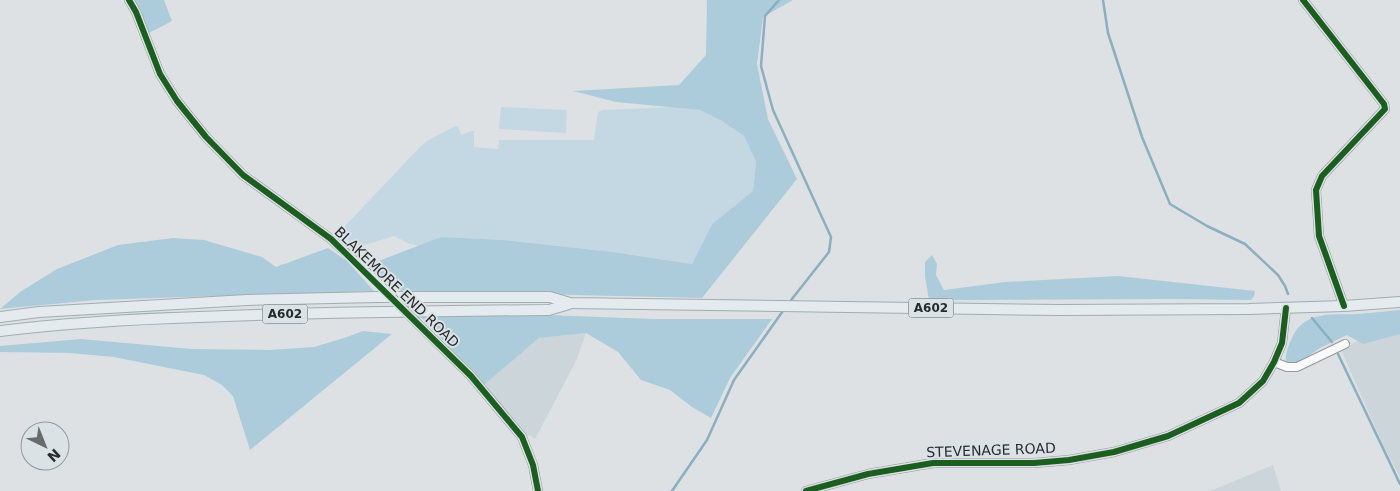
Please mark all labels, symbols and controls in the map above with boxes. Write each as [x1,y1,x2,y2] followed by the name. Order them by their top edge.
[331,223,463,351] street label: BLAKEMORE END ROAD
[908,298,954,318] road number: A602
[262,304,308,324] road number: A602
[20,421,70,471] north arrow
[926,440,1056,460] street label: STEVENAGE ROAD
[44,446,64,465] text: N

